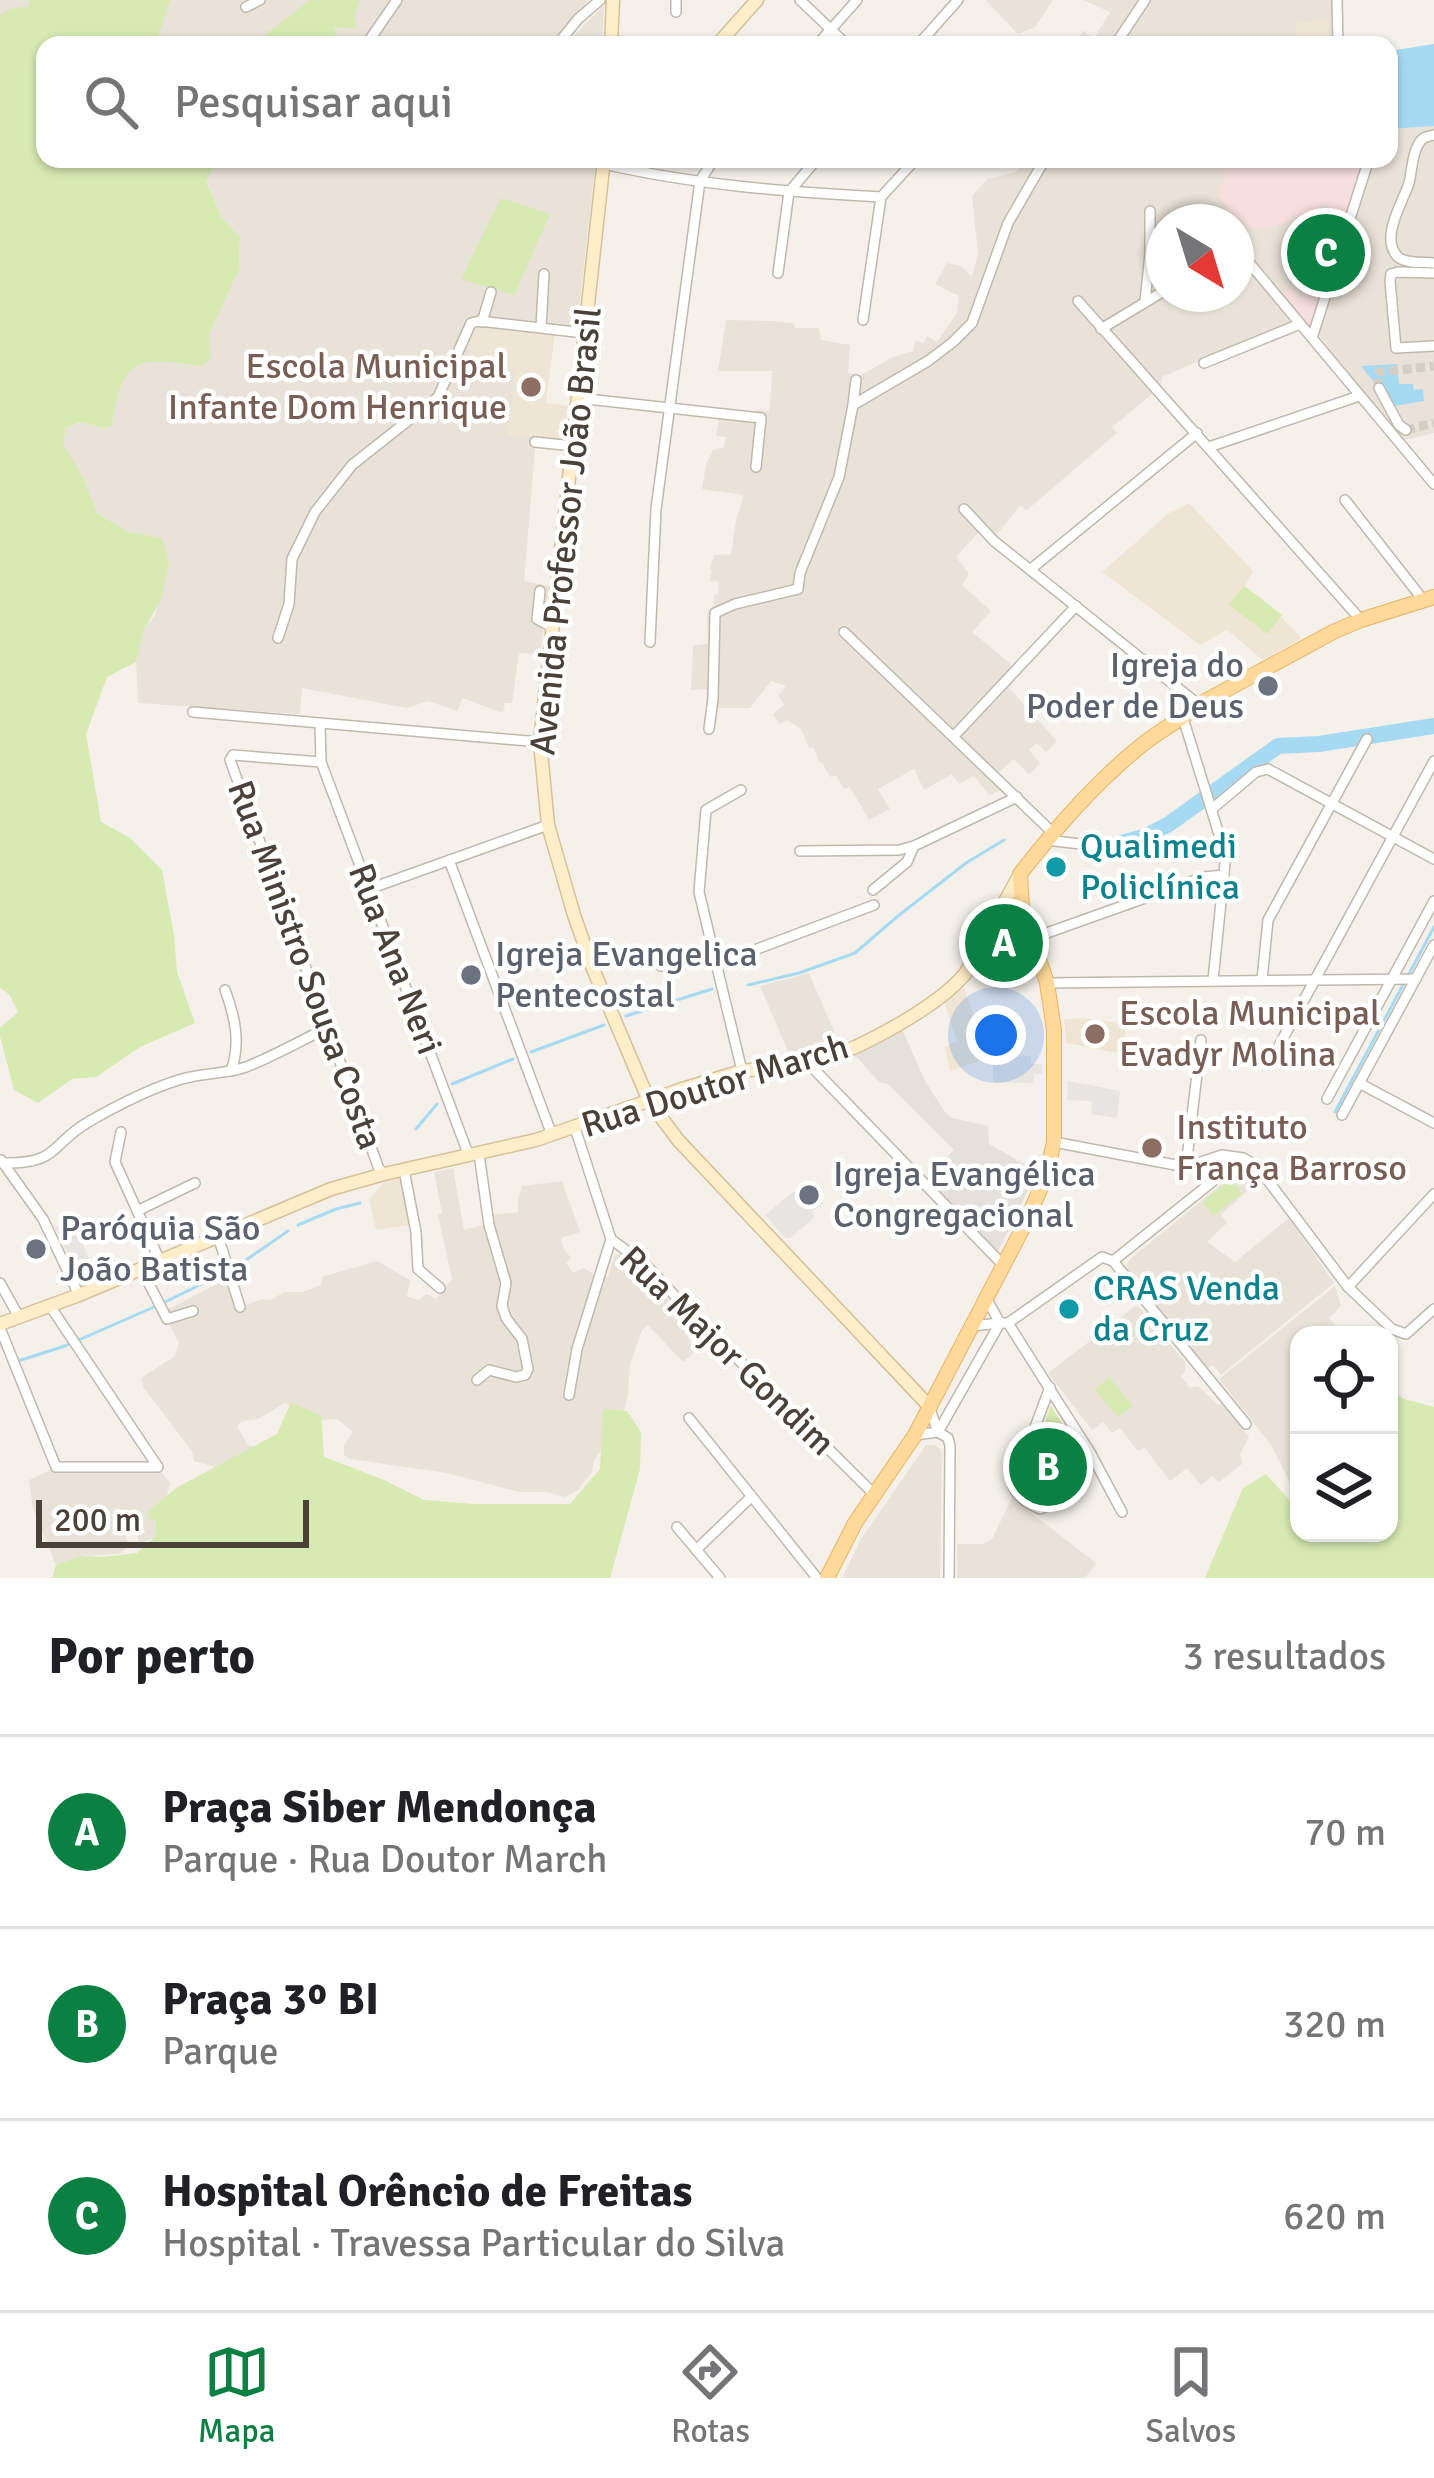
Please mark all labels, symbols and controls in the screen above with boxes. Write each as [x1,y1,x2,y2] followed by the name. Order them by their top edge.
[36,36,1398,168] search box
[78,69,144,135] icon: search
[174,75,453,130] text: Pesquisar aqui
[1146,204,1254,312] north arrow
[1287,208,1365,298] pin: C
[520,305,612,757] street label: Avenida Professor João Brasil
[168,344,507,430] place label: Escola Municipal Infante Dom Henrique
[518,374,544,400] marker: Escola Municipal Infante Dom Henrique
[1026,643,1244,729] place label: Igreja do Poder de Deus
[1255,673,1281,699] marker: Igreja do Poder de Deus
[217,774,393,1156] street label: Rua Ministro Sousa Costa
[1080,824,1240,910] place label: Qualimedi Policlínica
[1043,854,1069,880] marker: Qualimedi Policlínica
[338,857,452,1061] street label: Rua Ana Neri
[965,898,1043,988] pin: A
[495,932,758,1018] place label: Igreja Evangelica Pentecostal
[458,962,484,988] marker: Igreja Evangelica Pentecostal
[1119,991,1381,1077] place label: Escola Municipal Evadyr Molina
[966,1005,1026,1065] your location
[1082,1021,1108,1047] marker: Escola Municipal Evadyr Molina
[576,1024,854,1148] street label: Rua Doutor March
[1176,1105,1407,1191] place label: Instituto França Barroso
[1139,1135,1165,1161] marker: Instituto França Barroso
[833,1152,1096,1238] place label: Igreja Evangélica Congregacional
[796,1182,822,1208] marker: Igreja Evangélica Congregacional
[60,1206,261,1292] place label: Paróquia São João Batista
[23,1236,49,1262] marker: Paróquia São João Batista
[610,1237,844,1465] street label: Rua Major Gondim
[1093,1266,1280,1352] place label: CRAS Venda da Cruz
[1056,1296,1082,1322] marker: CRAS Venda da Cruz
[1290,1326,1398,1542] map controls
[1290,1326,1398,1434] button: locate
[1009,1422,1087,1512] pin: B
[1290,1434,1398,1542] button: layers
[36,1494,309,1547] scale bar
[54,1500,141,1541] text: 200 m
[48,1625,255,1688] text: Por perto
[1183,1632,1386,1680] text: 3 resultados
[162,1780,596,1835] text: Praça Siber Mendonça
[75,1808,99,1856] text: A
[1304,1808,1386,1856] text: 70 m
[162,1835,608,1883] text: Parque · Rua Doutor March
[162,1972,379,2027] text: Praça 3º BI
[75,2000,99,2048] text: B
[1283,2000,1386,2048] text: 320 m
[162,2027,278,2075] text: Parque
[162,2164,692,2219] text: Hospital Orêncio de Freitas
[75,2192,99,2240] text: C
[1283,2192,1386,2240] text: 620 m
[162,2219,785,2267] text: Hospital · Travessa Particular do Silva
[198,2339,275,2452] tab: Mapa
[671,2339,750,2452] tab: Rotas
[1146,2339,1236,2452] tab: Salvos

